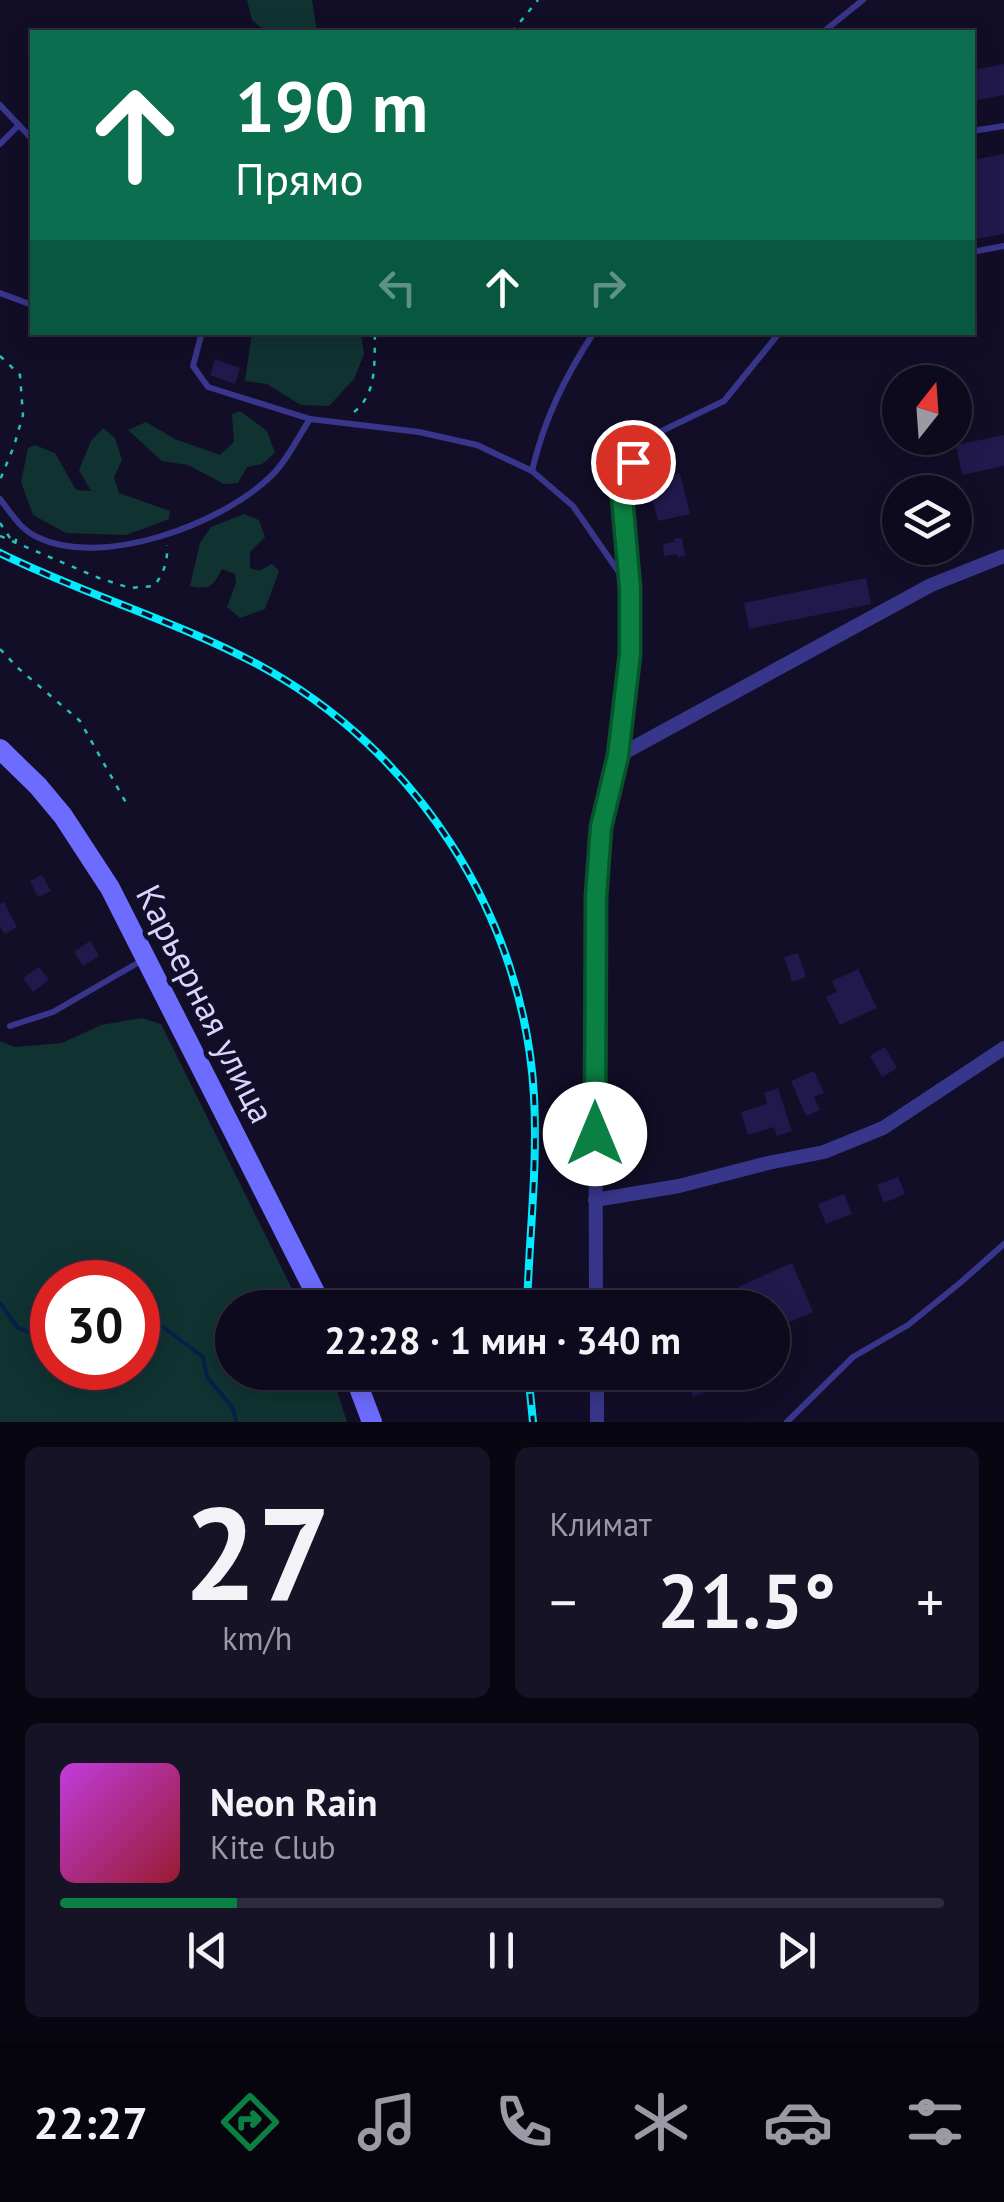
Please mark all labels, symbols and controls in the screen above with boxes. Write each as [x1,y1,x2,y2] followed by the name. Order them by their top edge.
[235,61,428,151] text: 190 m
[70,70,200,200] icon: ahead
[235,149,364,207] text: Прямо
[370,260,425,315] icon: left
[475,260,530,315] icon: ahead
[580,260,635,315] icon: right
[882,365,972,455] north arrow
[882,365,972,565] map controls
[591,420,676,505] pin
[606,435,661,490] icon: arrive
[882,475,972,565] button: layers
[126,877,286,1131] street label: Карьерная улица
[543,1082,647,1186] position arrow
[30,1260,160,1390] speed limit sign: 30
[324,1315,681,1364] text: 22:28 · 1 мин · 340 m
[184,1468,331,1636] text: 27
[550,1503,652,1545] text: Климат
[657,1552,836,1649] text: 21.5°
[550,1566,577,1637] text: −
[916,1566,944,1637] text: +
[222,1617,292,1659] text: km/h
[210,1777,377,1826] text: Neon Rain
[210,1826,336,1868] text: Kite Club
[180,1923,235,1978] icon: previous
[474,1923,529,1978] icon: pause
[769,1923,824,1978] icon: next
[215,2087,285,2157] icon: directions
[352,2087,422,2157] icon: music
[489,2087,559,2157] icon: phone
[626,2087,696,2157] icon: climate
[763,2087,833,2157] icon: car
[900,2087,970,2157] icon: filters
[34,2093,148,2151] text: 22:27

